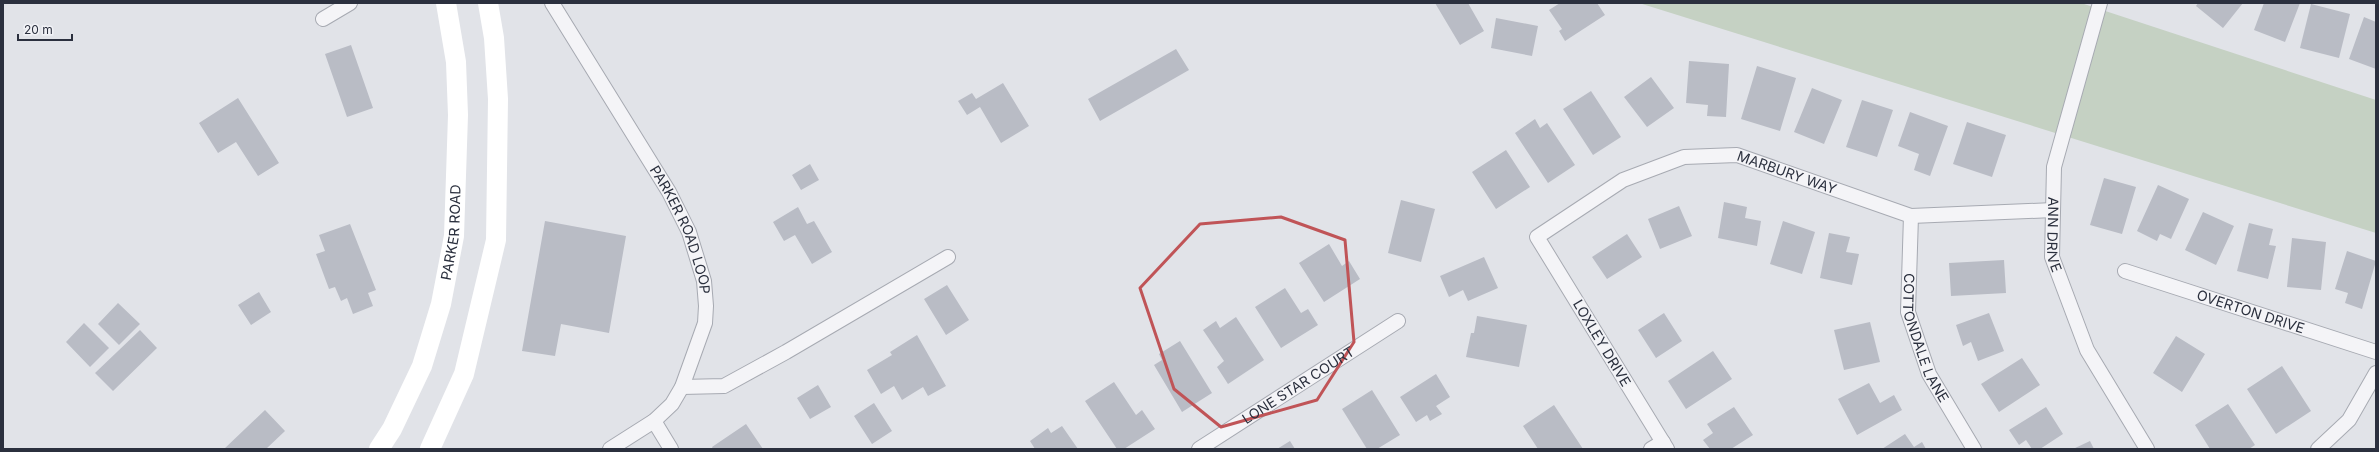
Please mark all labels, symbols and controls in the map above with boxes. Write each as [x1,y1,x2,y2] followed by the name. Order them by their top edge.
[18,16,72,42] scale bar
[24,22,53,37] text: 20 m
[1735,147,1840,197] street label: MARBURY WAY
[647,162,714,295] street label: PARKER ROAD LOOP
[437,184,464,282] street label: PARKER ROAD
[2044,197,2066,274] street label: ANN DRIVE
[1900,273,1953,405] street label: COTTONDALE LANE
[2195,286,2307,336] street label: OVERTON DRIVE
[1570,296,1635,389] street label: LOXLEY DRIVE
[1239,342,1357,427] street label: LONE STAR COURT

